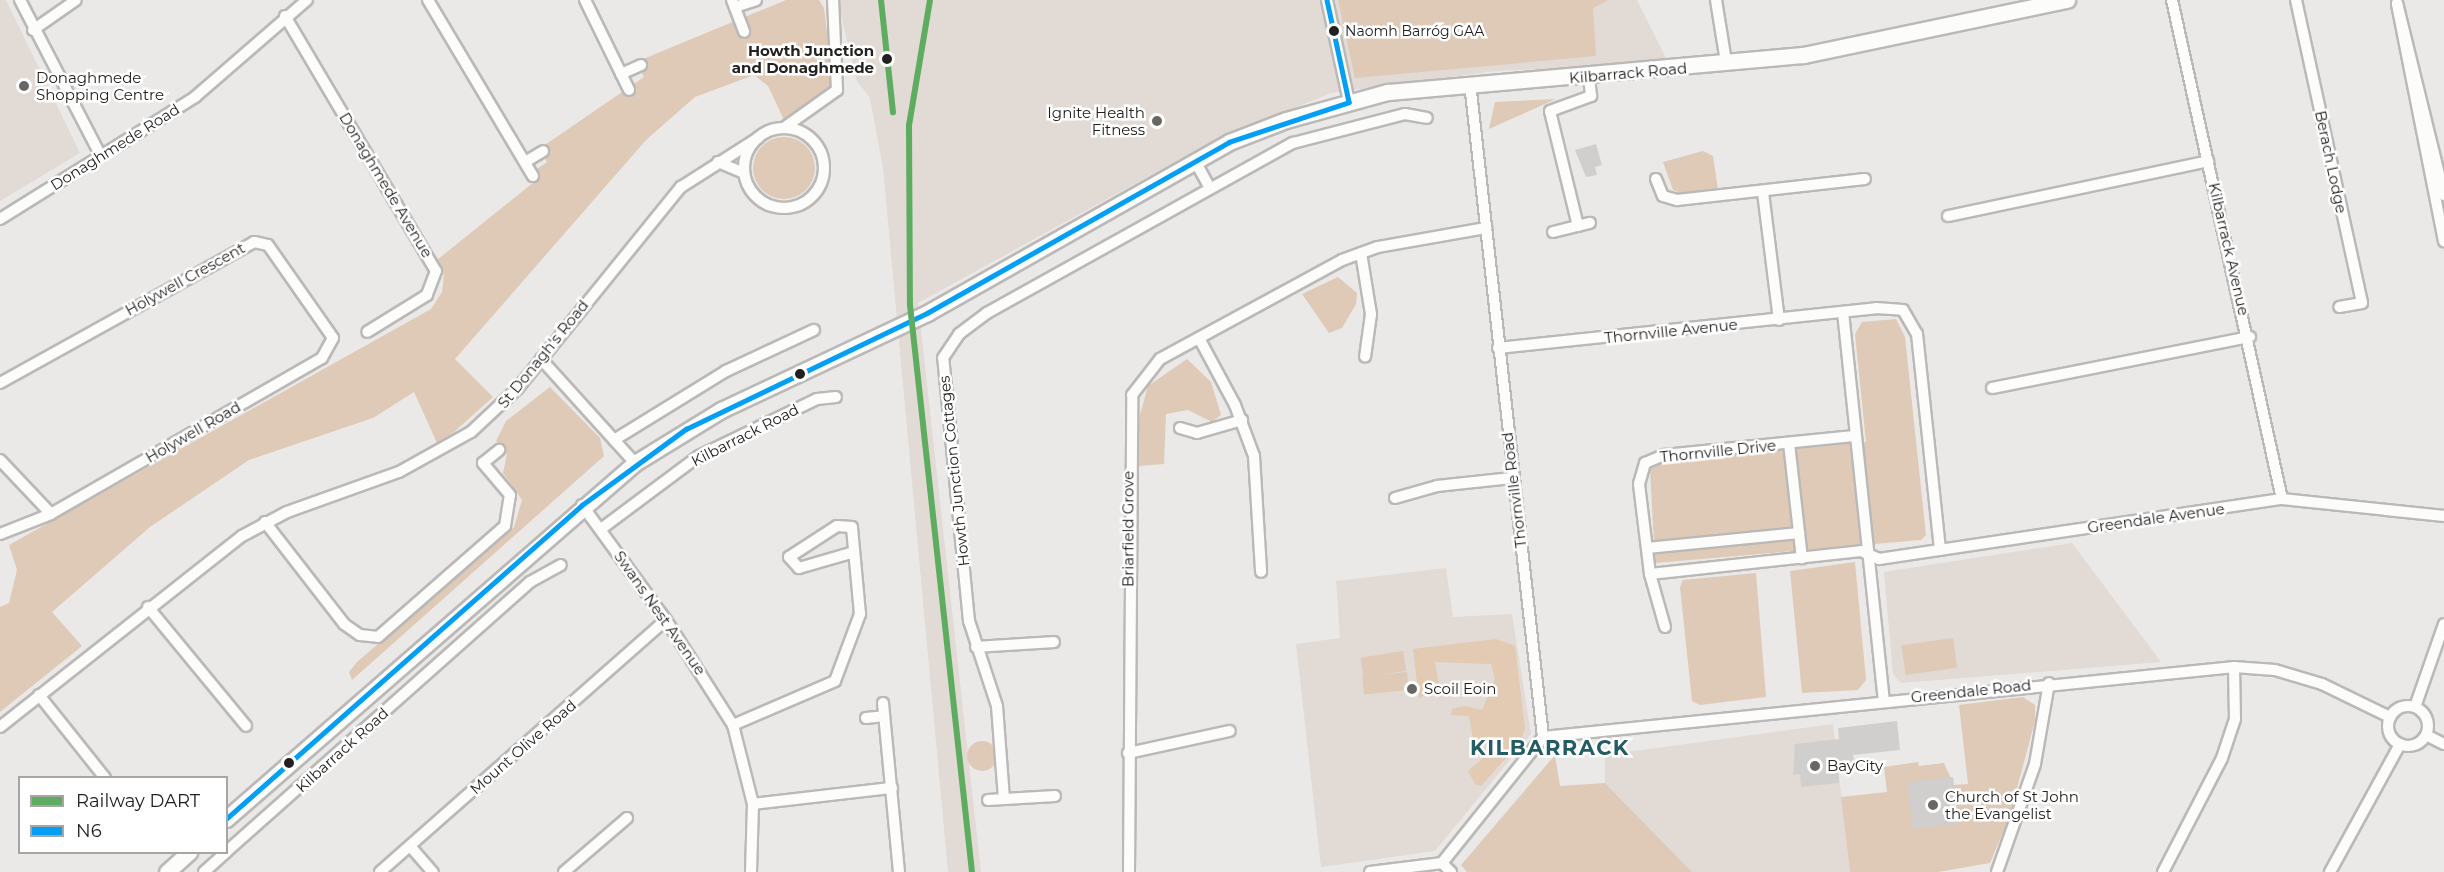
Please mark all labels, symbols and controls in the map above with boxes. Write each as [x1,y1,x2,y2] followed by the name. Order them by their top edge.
[1345,23,1484,39] place label: Naomh Barróg GAA
[1328,25,1340,37] marker: Naomh Barróg GAA
[732,41,874,76] place label: Howth Junction and Donaghmede
[878,50,896,68] marker: Howth Junction and Donaghmede
[1568,59,1688,87] street label: Kilbarrack Road
[36,68,164,103] place label: Donaghmede Shopping Centre
[17,79,31,93] marker: Donaghmede Shopping Centre
[47,100,183,194] street label: Donaghmede Road
[1047,103,1145,138] place label: Ignite Health Fitness
[336,109,436,261] street label: Donaghmede Avenue
[2311,109,2351,215] street label: Berach Lodge
[1150,114,1164,128] marker: Ignite Health Fitness
[2205,181,2253,317] street label: Kilbarrack Avenue
[122,239,248,319] street label: Holywell Crescent
[494,296,592,412] street label: St Donagh's Road
[1603,315,1739,347] street label: Thornville Avenue
[794,368,806,380] unlabelled marker
[935,375,973,567] street label: Howth Junction Cottages
[142,397,244,467] street label: Holywell Road
[688,400,802,470] street label: Kilbarrack Road
[1498,431,1530,549] street label: Thornville Road
[1659,436,1777,466] street label: Thornville Drive
[1119,471,1137,587] street label: Briarfield Grove
[2086,499,2226,537] street label: Greendale Avenue
[610,547,710,679] street label: Swans Nest Avenue
[1910,676,2032,706] street label: Greendale Road
[1424,680,1496,698] place label: Scoil Eoin
[1405,682,1419,696] marker: Scoil Eoin
[466,696,580,798] street label: Mount Olive Road
[292,704,392,796] street label: Kilbarrack Road
[1470,735,1630,761] district label: KILBARRACK
[283,757,295,769] unlabelled marker
[1827,757,1883,775] place label: BayCity
[1808,759,1822,773] marker: BayCity
[18,776,228,854] legend
[1945,787,2079,822] place label: Church of St John the Evangelist
[76,790,200,812] text: Railway DART
[1926,798,1940,812] marker: Church of St John the Evangelist
[76,820,102,842] text: N6

